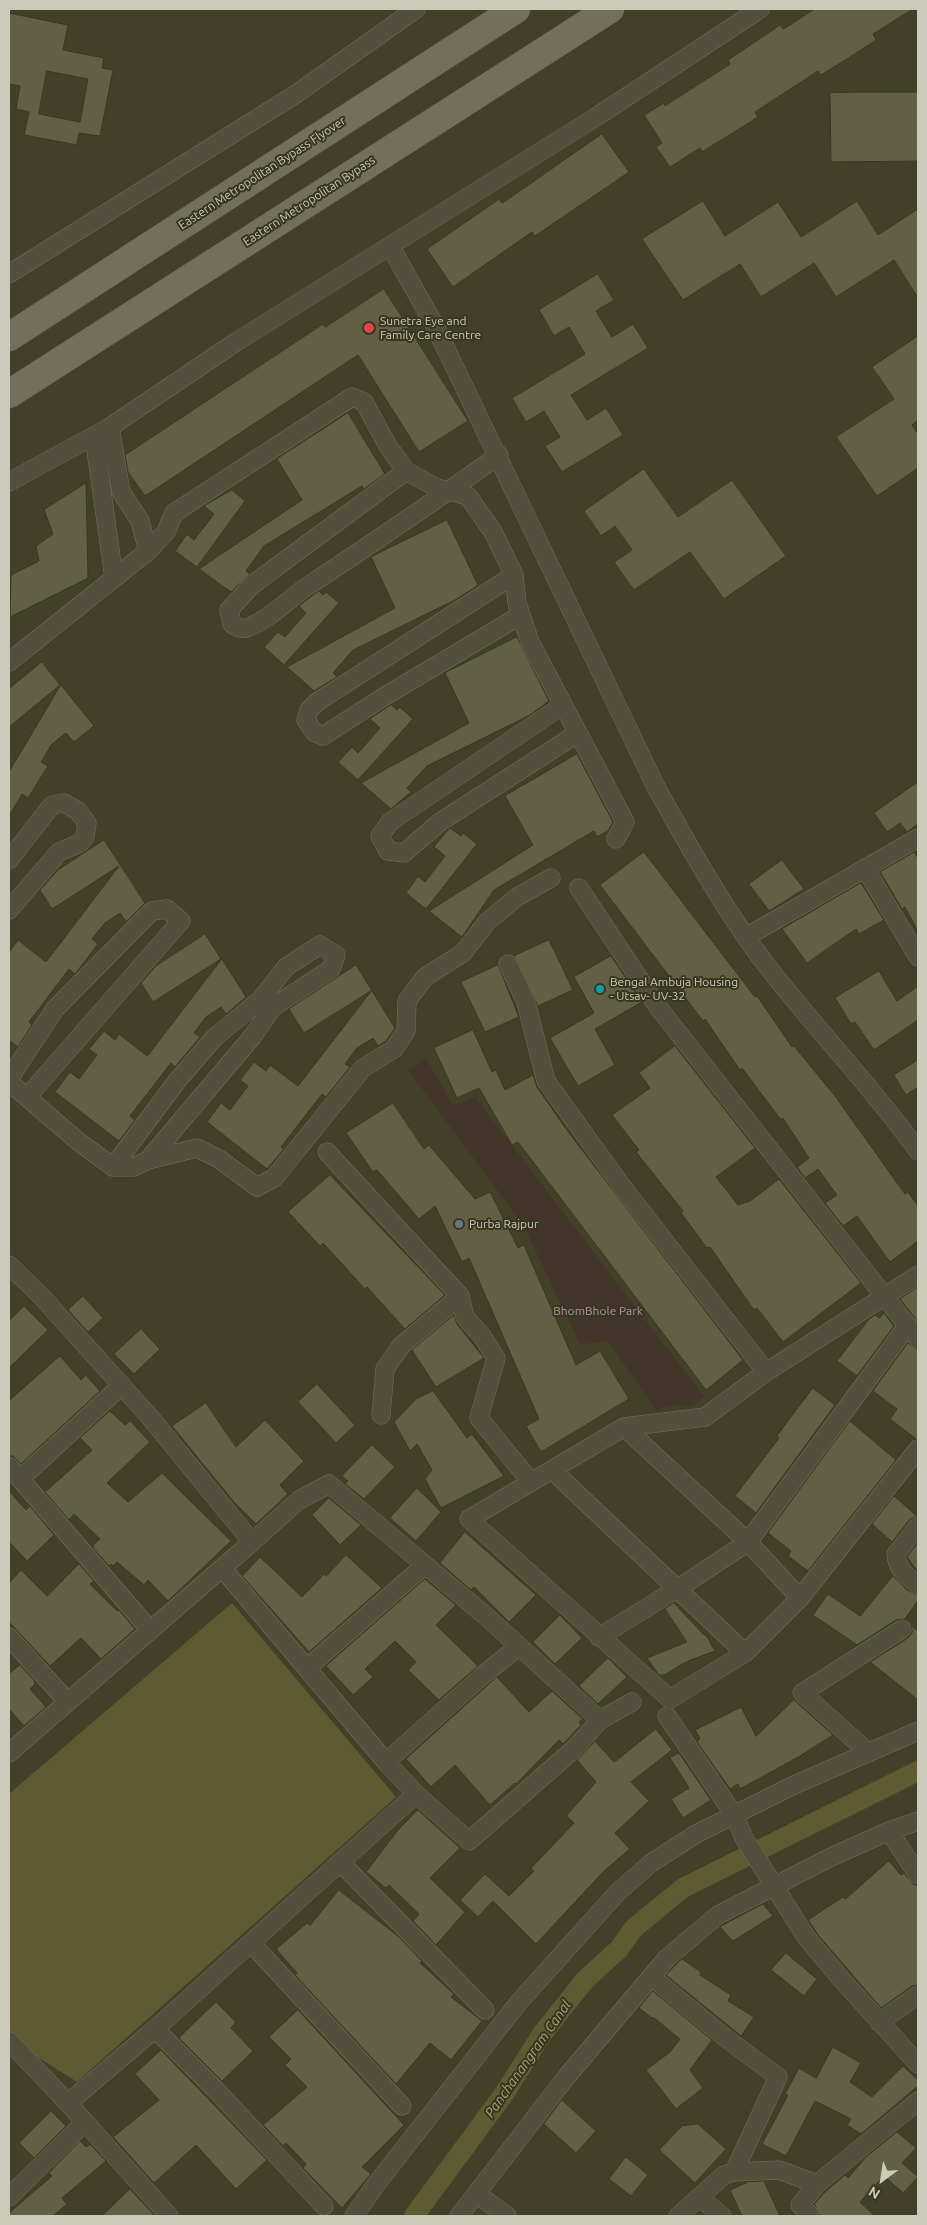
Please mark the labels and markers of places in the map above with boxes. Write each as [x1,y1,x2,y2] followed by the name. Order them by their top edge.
[380,314,481,342] place label: Sunetra Eye and Family Care Centre
[362,321,376,335] marker: Sunetra Eye and Family Care Centre
[610,975,738,1003] place label: Bengal Ambuja Housing - Utsav- UV-32
[594,983,606,995] marker: Bengal Ambuja Housing - Utsav- UV-32
[469,1217,538,1231] place label: Purba Rajpur
[453,1218,465,1230] marker: Purba Rajpur

